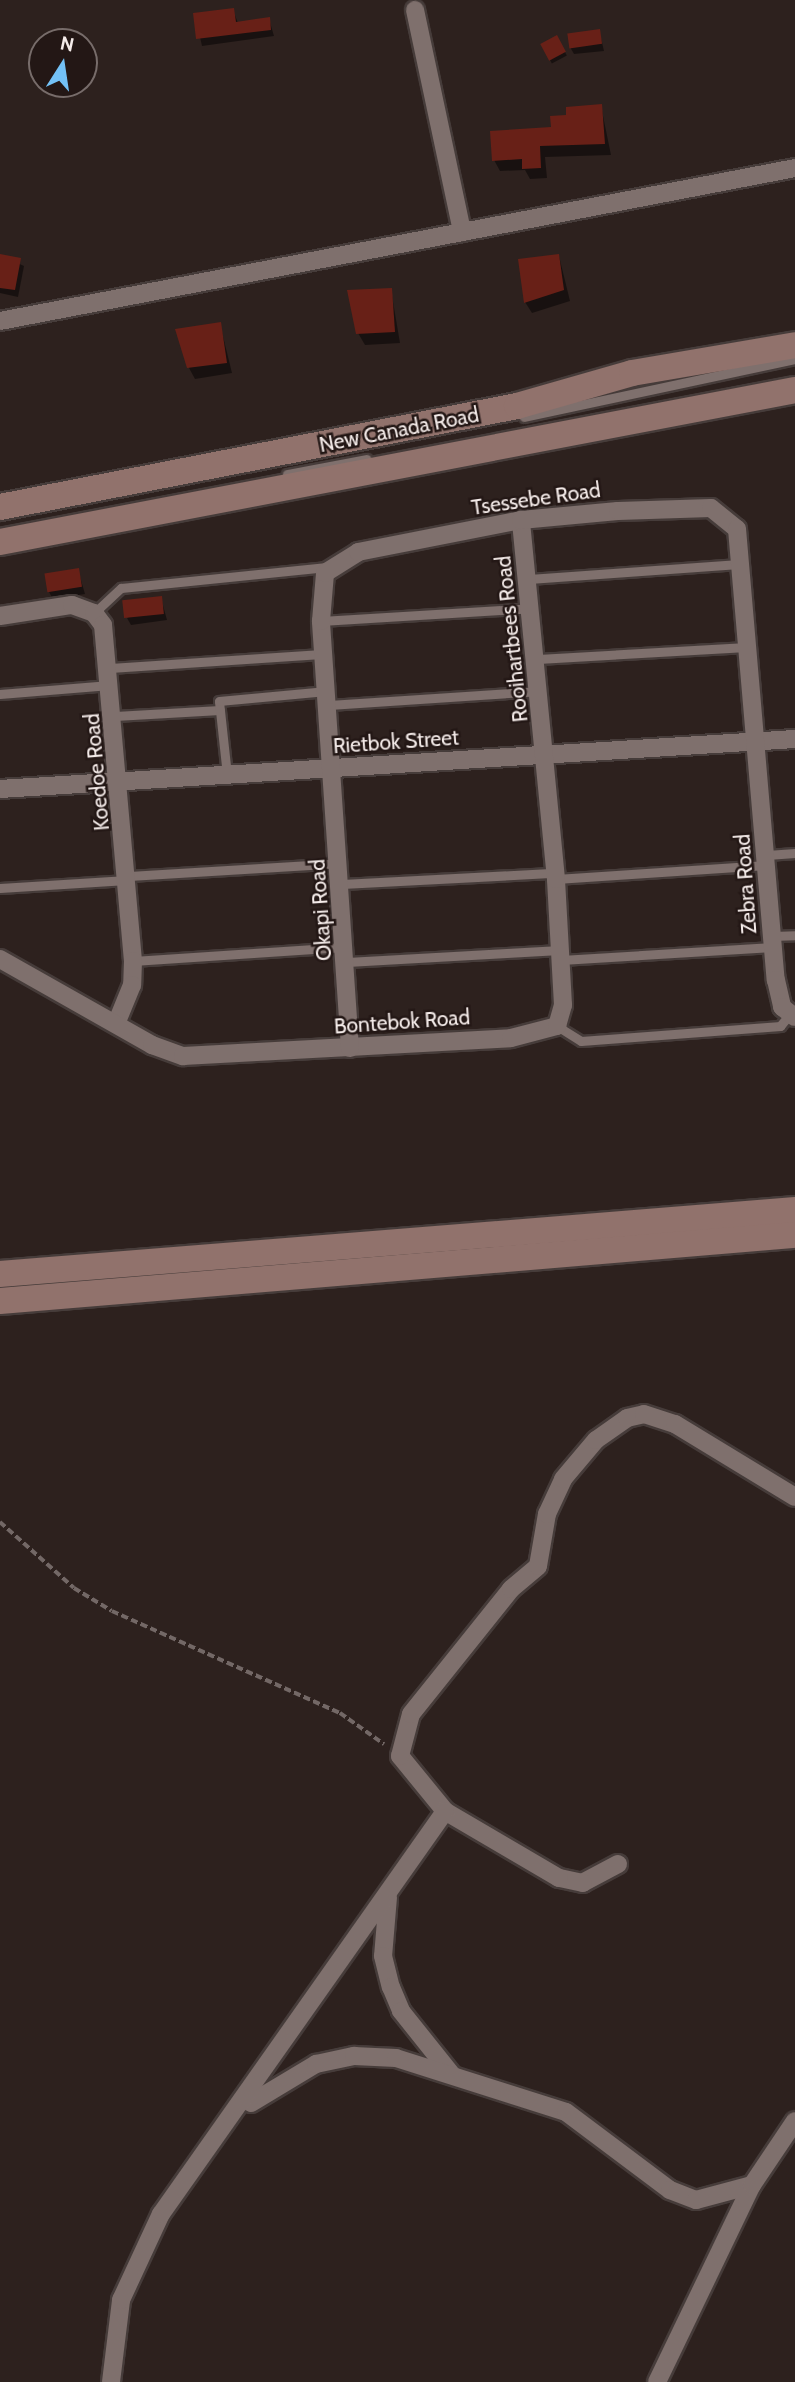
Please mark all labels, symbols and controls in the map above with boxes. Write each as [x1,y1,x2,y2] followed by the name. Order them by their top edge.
[28,28,98,98] north arrow
[58,31,76,57] text: N
[317,402,481,458] street label: New Canada Road
[470,477,602,521] street label: Tsessebe Road
[491,555,533,723] street label: Rooihartbees Road
[79,712,115,832] street label: Koedoe Road
[332,725,460,759] street label: Rietbok Street
[730,833,762,935] street label: Zebra Road
[305,858,337,962] street label: Okapi Road
[333,1005,471,1039] street label: Bontebok Road

